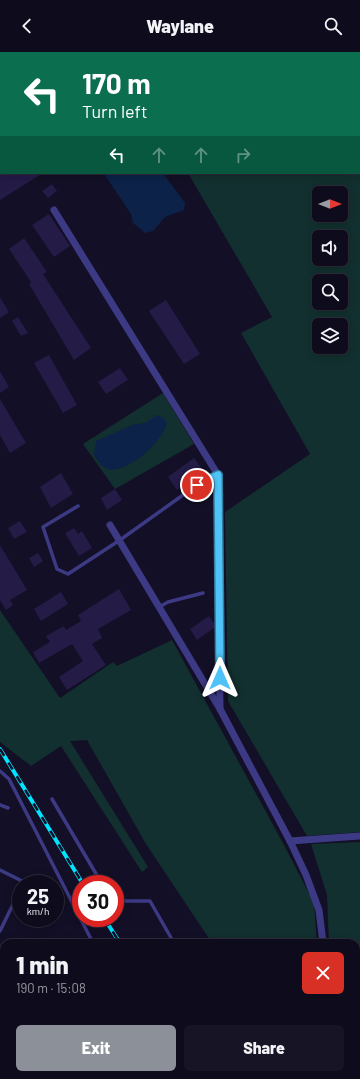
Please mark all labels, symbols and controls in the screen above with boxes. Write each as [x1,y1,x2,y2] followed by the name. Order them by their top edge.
[16,15,38,37] icon: back
[146,15,214,37] text: Waylane
[322,15,344,37] icon: search
[82,66,151,100] text: 170 m
[16,68,68,120] icon: left
[82,100,148,122] text: Turn left
[106,144,128,166] icon: left
[148,144,170,166] icon: ahead
[190,144,212,166] icon: ahead
[232,144,254,166] icon: right
[312,186,348,222] north arrow
[312,186,348,354] map controls
[312,230,348,266] button: sound
[312,274,348,310] button: search
[312,318,348,354] button: layers
[180,468,214,502] pin
[186,474,208,496] icon: arrive
[199,657,241,699] position arrow
[72,875,124,927] speed limit sign: 30
[27,884,49,908] text: 25
[27,905,49,917] text: km/h
[16,950,69,979] text: 1 min
[302,952,344,994] button: close
[16,980,86,996] text: 190 m · 15:08
[16,1025,176,1071] button: Exit
[184,1025,344,1071] button: Share

